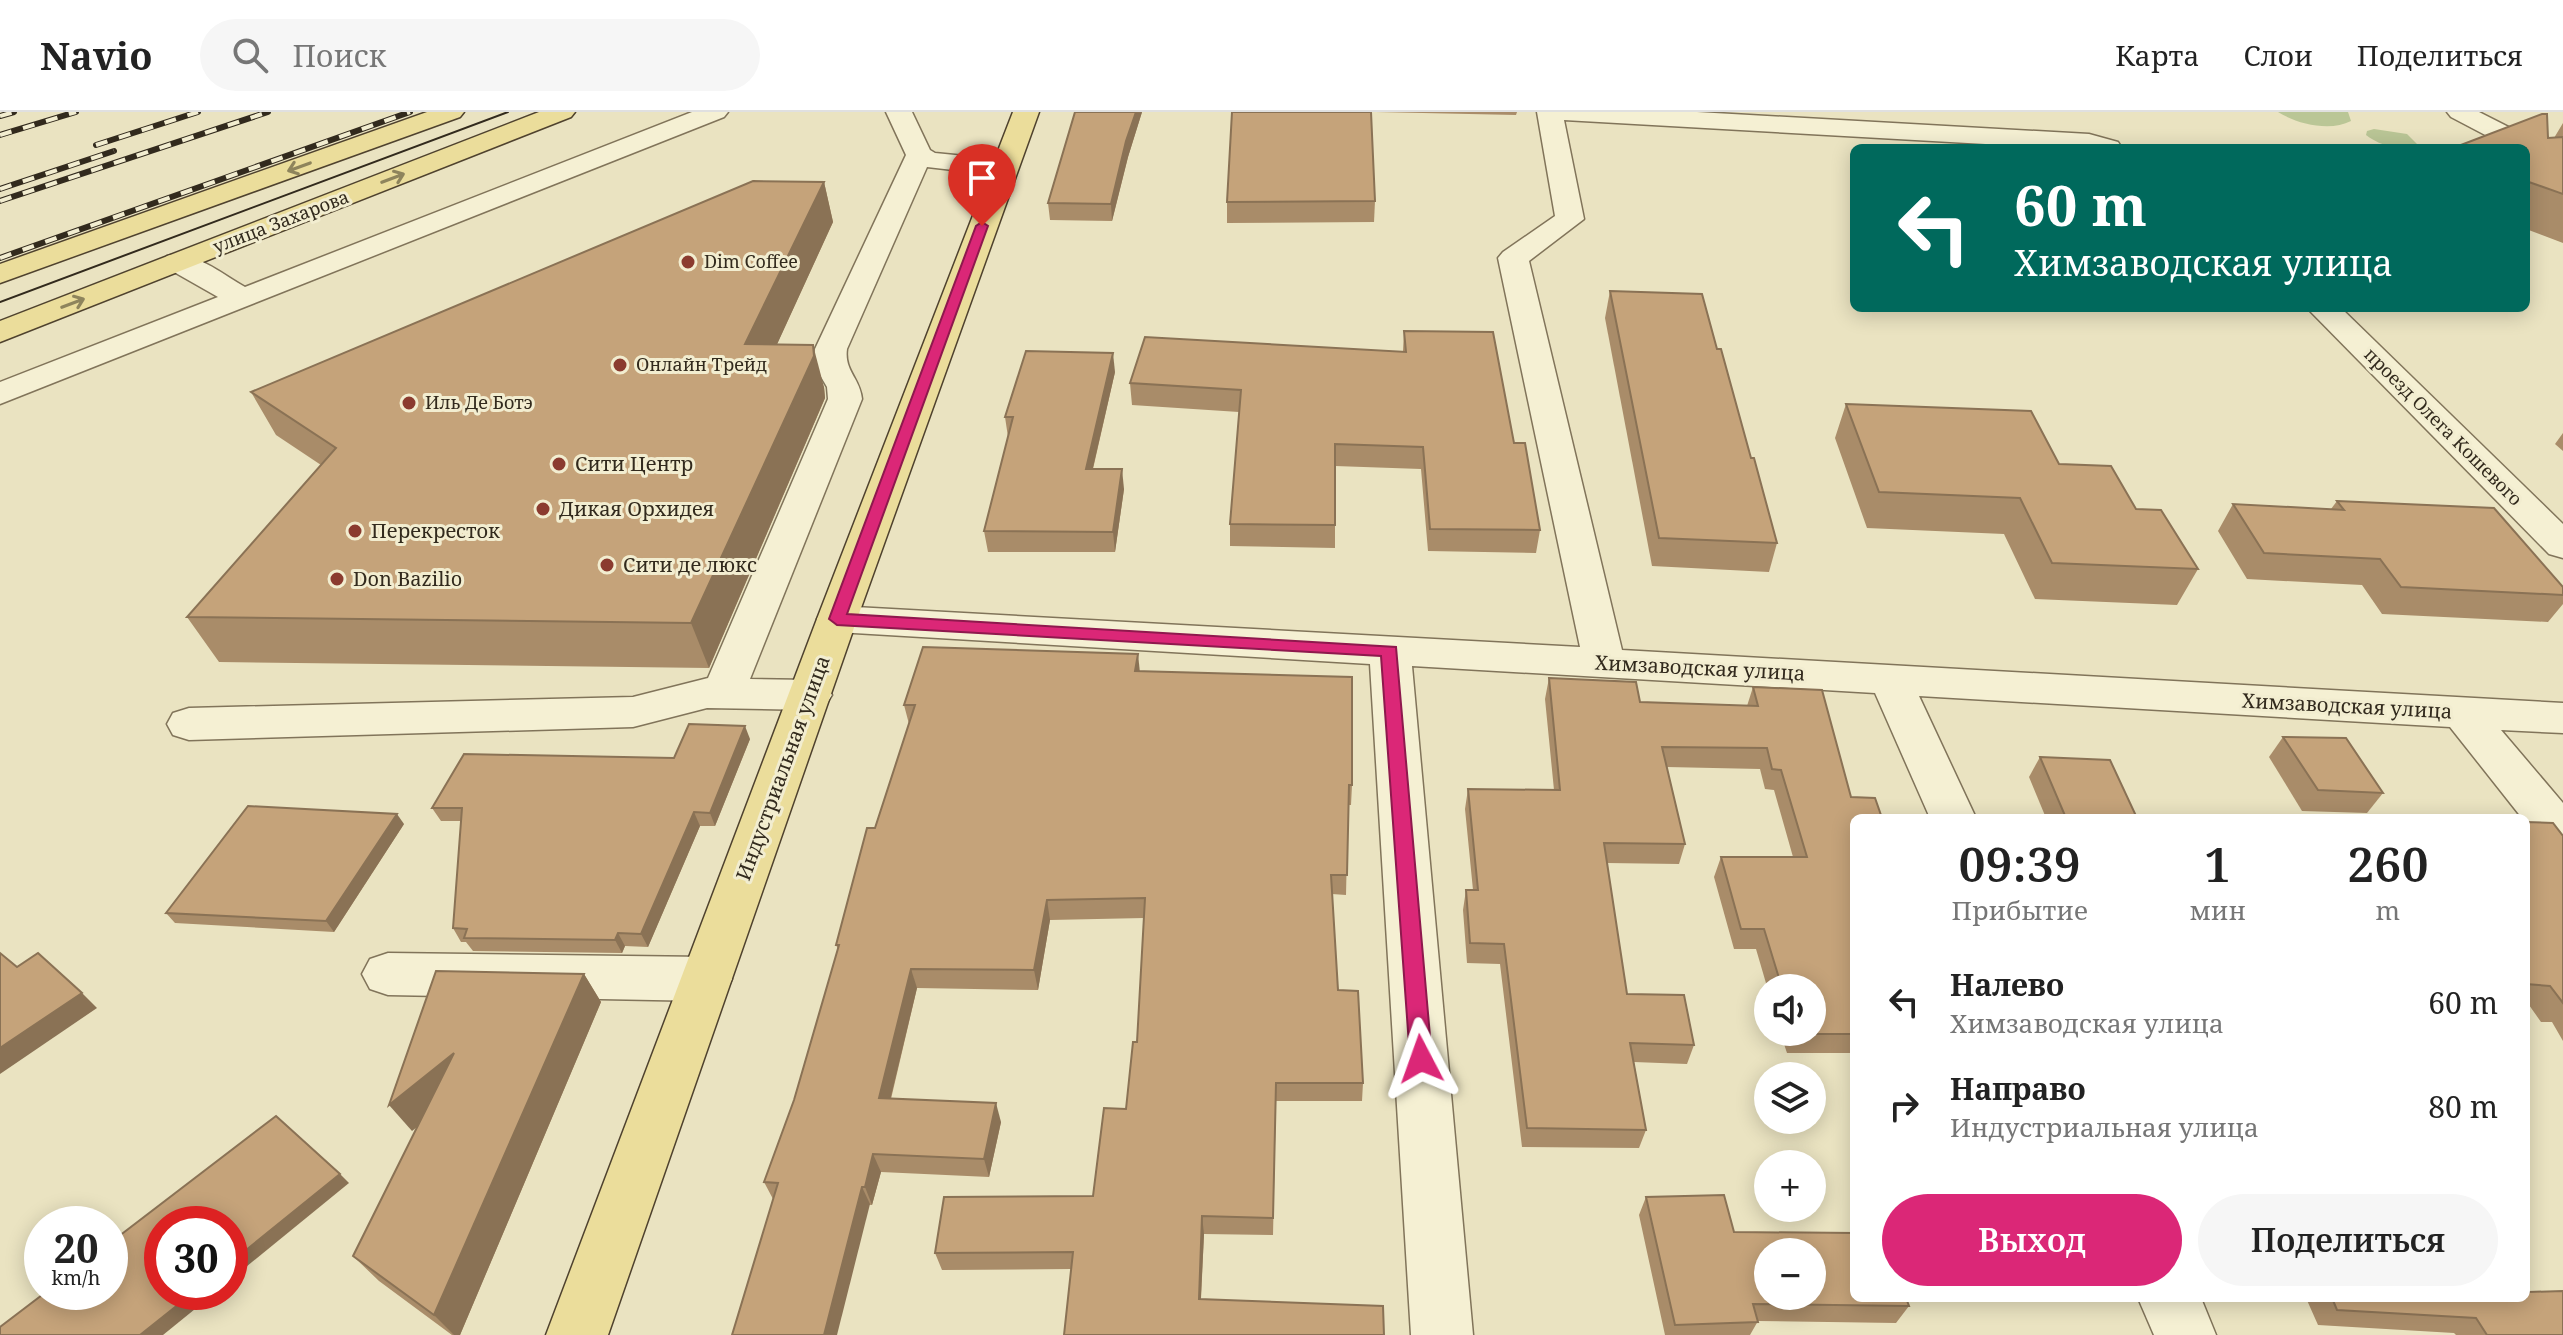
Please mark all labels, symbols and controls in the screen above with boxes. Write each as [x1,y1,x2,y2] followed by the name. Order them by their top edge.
[200,19,760,91] search box
[40,29,152,81] text: Navio
[228,33,272,77] icon: search
[292,35,386,76] text: Поиск
[2115,36,2199,74] text: Карта
[2243,36,2313,74] text: Слои
[2357,36,2523,74] text: Поделиться
[948,144,1016,226] pin
[960,156,1004,200] icon: arrive
[287,161,312,175] one-way arrow
[2014,166,2147,242] text: 60 m
[380,170,405,184] one-way arrow
[1882,176,1986,280] icon: left
[209,184,352,258] street label: улица Захарова
[2014,238,2393,287] text: Химзаводская улица
[704,249,798,273] place label: Dim Coffee
[679,253,697,271] marker: Dim Coffee
[60,295,85,310] one-way arrow
[2360,342,2528,510] street label: проезд Олега Кошевого
[636,352,767,376] place label: Онлайн Трейд
[611,356,629,374] marker: Онлайн Трейд
[425,390,533,414] place label: Иль Де Ботэ
[400,394,418,412] marker: Иль Де Ботэ
[575,450,693,477] place label: Сити Центр
[550,455,568,473] marker: Сити Центр
[559,495,714,522] place label: Дикая Орхидея
[534,500,552,518] marker: Дикая Орхидея
[371,517,500,544] place label: Перекресток
[346,522,364,540] marker: Перекресток
[623,551,757,578] place label: Сити де люкс
[598,556,616,574] marker: Сити де люкс
[353,565,462,592] place label: Don Bazilio
[328,570,346,588] marker: Don Bazilio
[1594,649,1806,686] street label: Химзаводская улица
[729,652,836,884] street label: Индустриальная улица
[2241,687,2453,724] street label: Химзаводская улица
[1959,831,2081,896] text: 09:39
[2204,831,2231,896] text: 1
[2347,831,2428,896] text: 260
[1952,892,2088,928] text: Прибытие
[2189,892,2246,928] text: мин
[2376,892,2400,928] text: m
[1950,964,2064,1005] text: Налево
[1754,974,1826,1310] map controls
[1754,974,1826,1046] button: sound
[1882,980,1926,1024] icon: left
[2428,982,2498,1023] text: 60 m
[1950,1005,2224,1041] text: Химзаводская улица
[1379,1017,1463,1101] position arrow
[1754,1062,1826,1134] button: layers
[1950,1068,2086,1109] text: Направо
[1882,1084,1926,1128] icon: right
[2428,1086,2498,1127] text: 80 m
[1950,1109,2259,1145] text: Индустриальная улица
[1754,1150,1826,1222] button: +
[1882,1194,2182,1286] button: Выход
[2198,1194,2498,1286] button: Поделиться
[144,1206,248,1310] speed limit sign: 30
[53,1220,99,1275] text: 20
[1754,1238,1826,1310] button: −
[51,1264,101,1291] text: km/h

